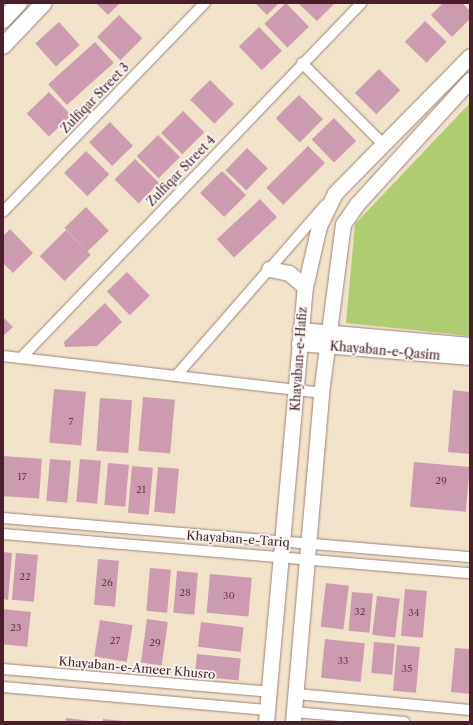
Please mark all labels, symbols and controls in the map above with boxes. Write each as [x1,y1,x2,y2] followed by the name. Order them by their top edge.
[58,60,132,136] street label: Zulfiqar Street 3
[144,133,218,209] street label: Zulfiqar Street 4
[288,306,310,412] street label: Khayaban-e-Hafiz
[329,339,441,363] street label: Khayaban-e-Qasim
[69,416,73,428] house number: 7
[17,471,27,483] house number: 17
[435,475,447,487] house number: 29
[136,484,146,496] house number: 21
[186,528,290,550] street label: Khayaban-e-Tariq
[19,571,31,583] house number: 22
[101,577,113,589] house number: 26
[179,587,191,599] house number: 28
[223,590,235,602] house number: 30
[354,606,366,618] house number: 32
[408,607,420,619] house number: 34
[10,622,22,634] house number: 23
[110,635,120,647] house number: 27
[149,637,161,649] house number: 29
[58,654,216,682] street label: Khayaban-e-Ameer Khusro
[337,655,349,667] house number: 33
[402,663,412,675] house number: 35

